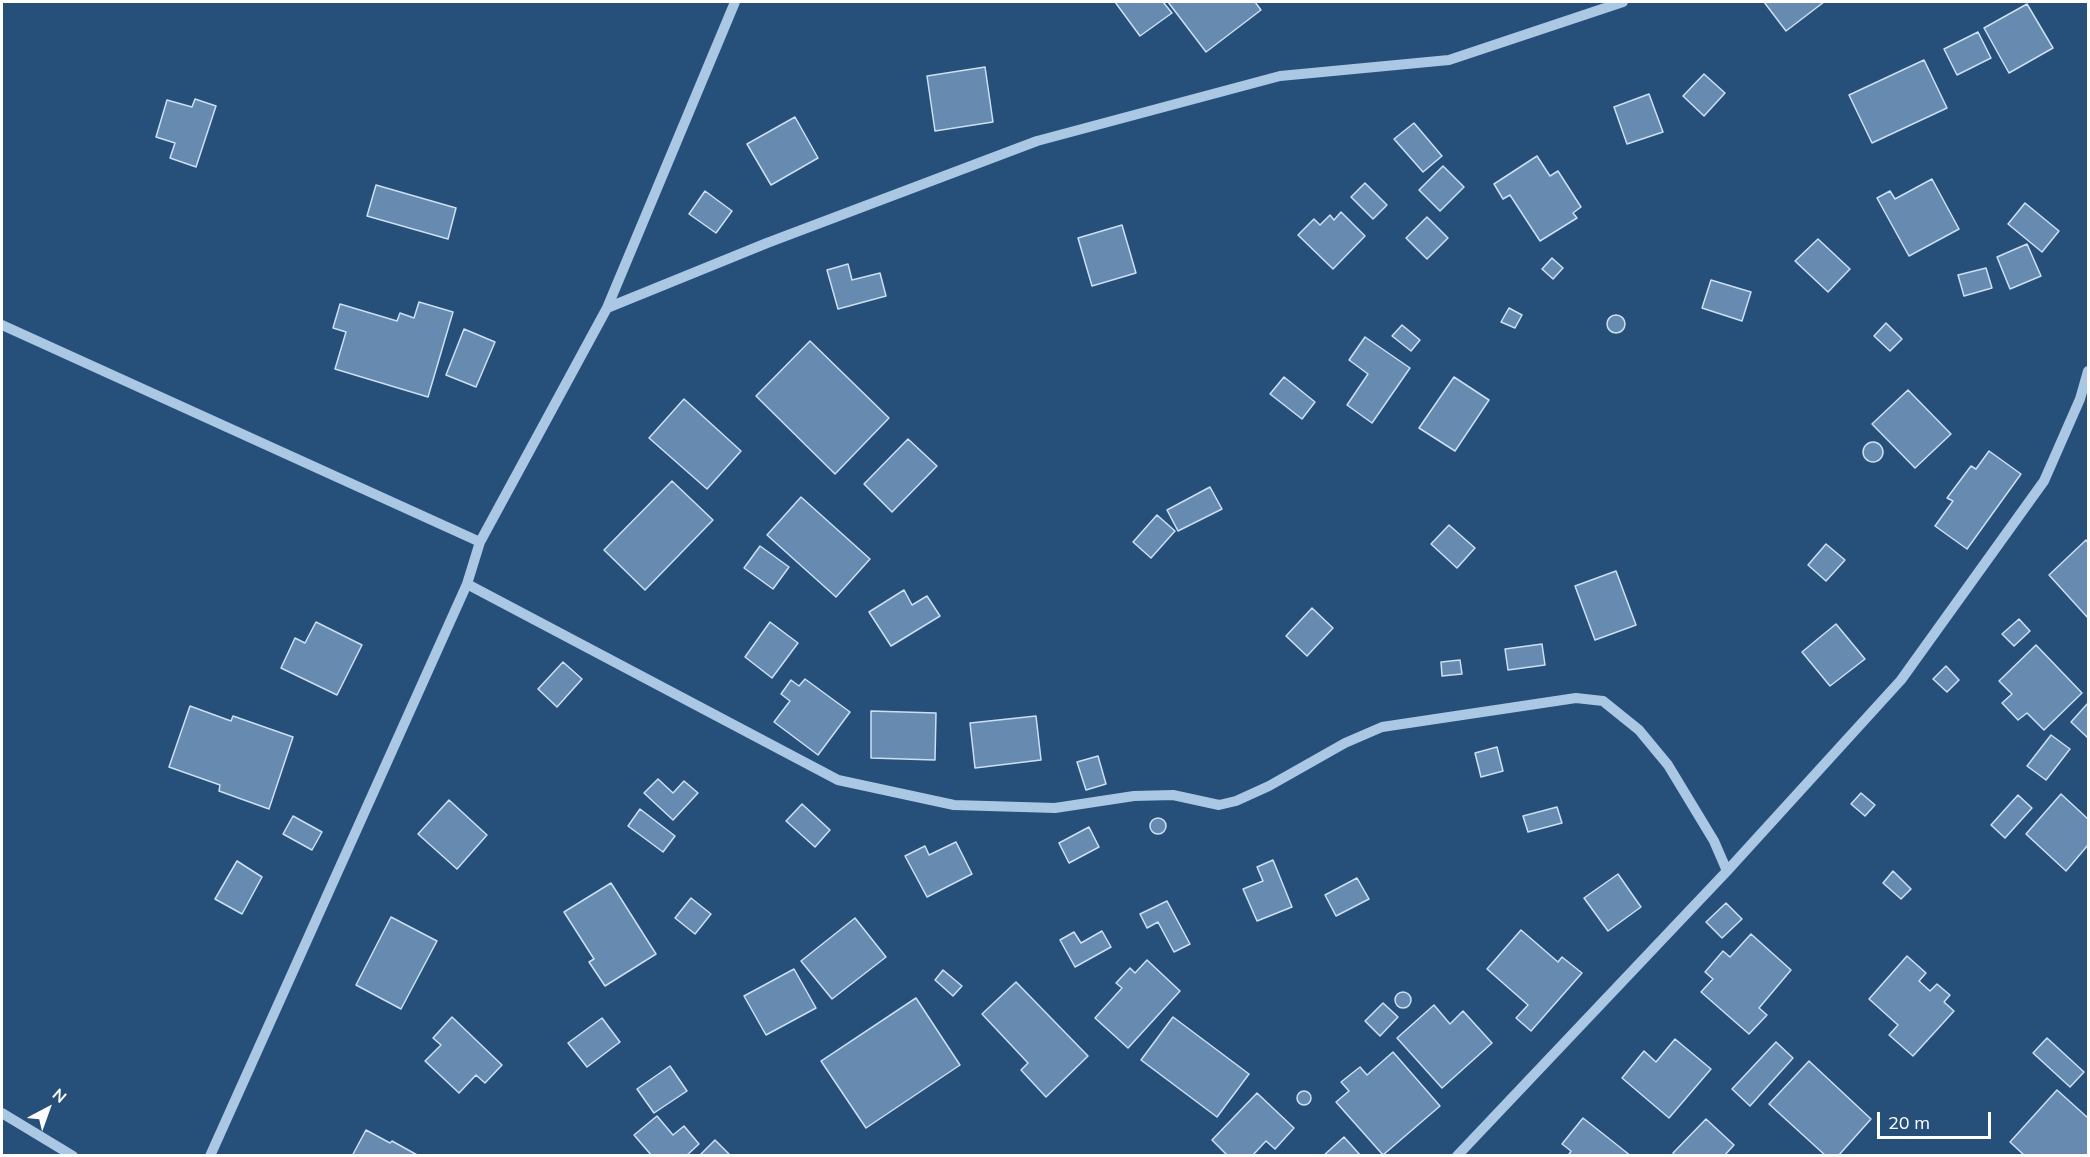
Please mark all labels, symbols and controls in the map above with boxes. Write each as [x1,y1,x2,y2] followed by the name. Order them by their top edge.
[18,1079,78,1139] north arrow
[49,1084,71,1107] text: N
[1880,1100,1994,1138] scale bar
[1888,1111,1930,1134] text: 20 m

